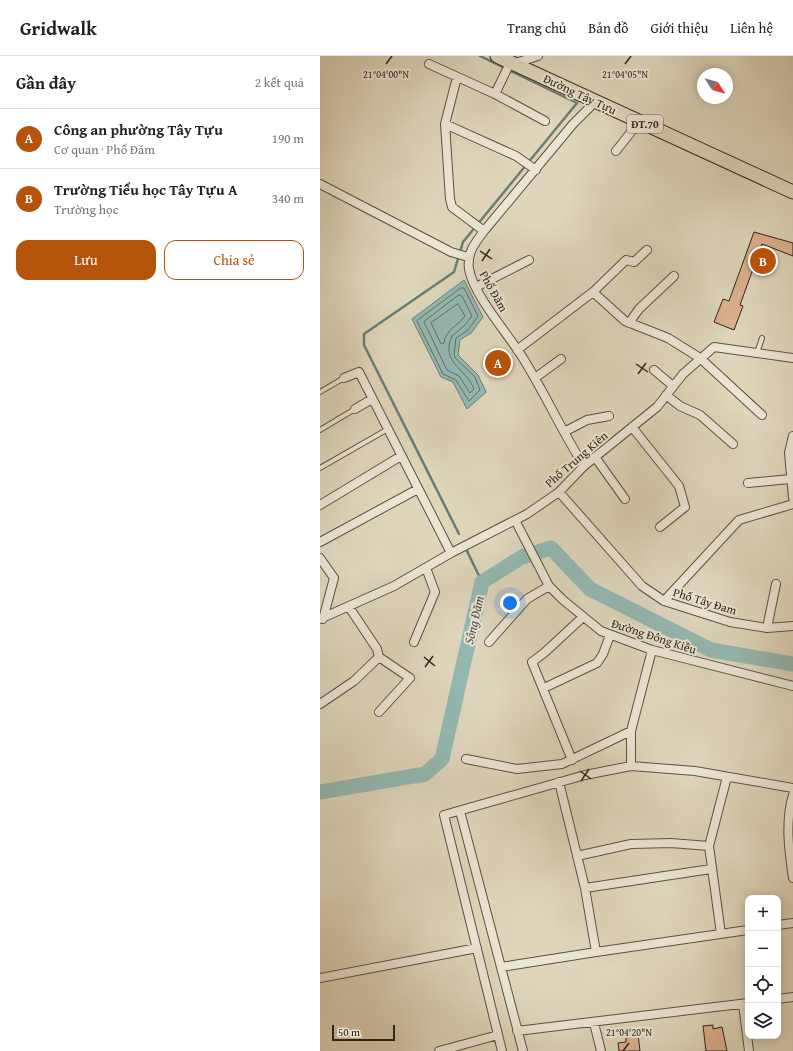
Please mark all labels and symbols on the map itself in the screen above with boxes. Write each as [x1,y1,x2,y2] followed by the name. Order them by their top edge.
[363,67,409,82] text: 21°04'00"N
[602,67,648,82] text: 21°04'05"N
[697,68,733,104] north arrow
[541,70,620,119] street label: Đường Tây Tựu
[627,115,663,133] road number: ĐT.70
[750,246,776,276] pin: B
[476,267,512,315] street label: Phố Đăm
[485,348,511,378] pin: A
[541,427,611,491] street label: Phố Trung Kiên
[671,583,739,619] street label: Phố Tây Đam
[459,593,489,646] water label: Sông Đăm
[500,593,520,613] your location
[609,614,699,658] street label: Đường Đông Kiều
[332,1023,395,1042] scale bar
[606,1025,652,1040] text: 21°04'20"N

